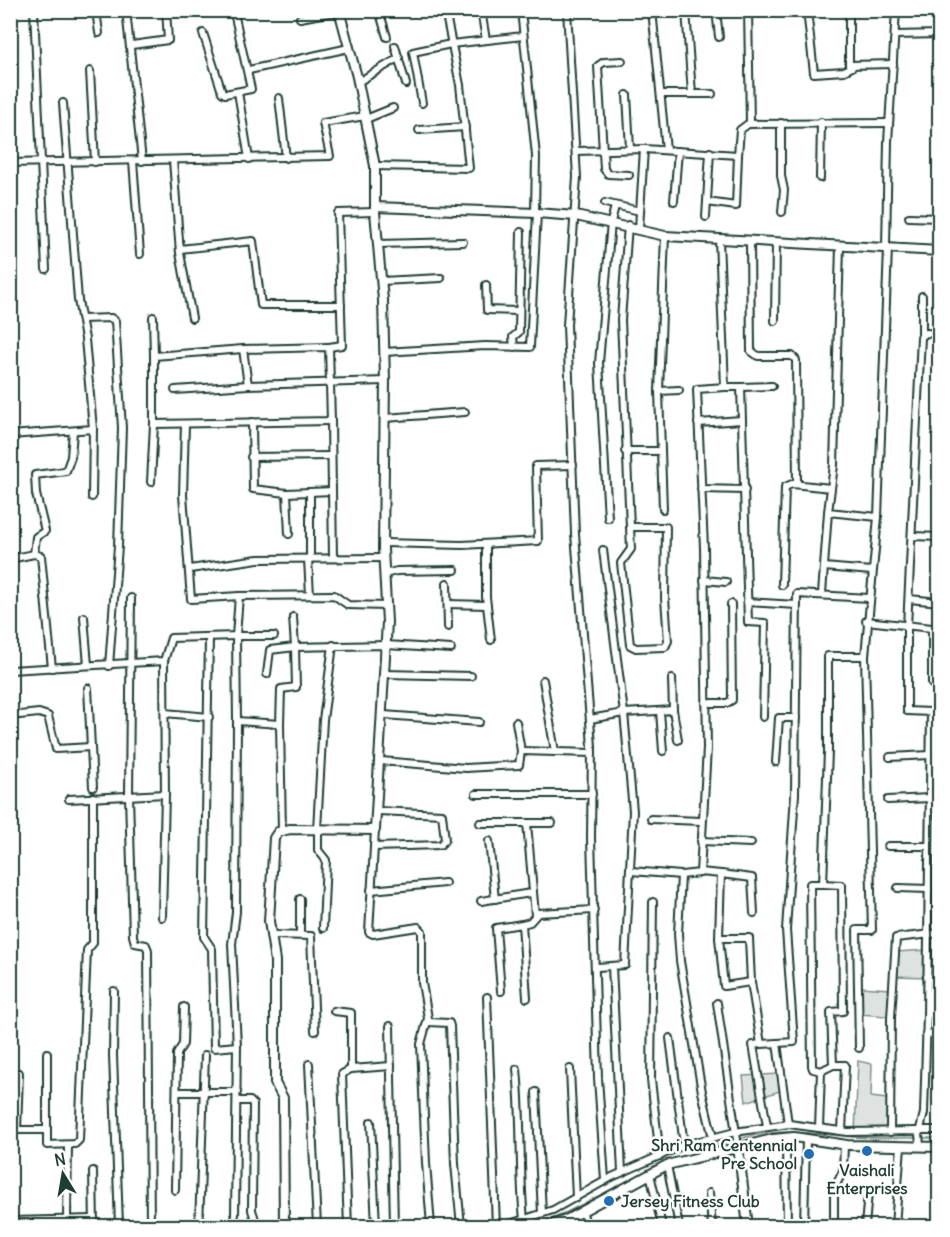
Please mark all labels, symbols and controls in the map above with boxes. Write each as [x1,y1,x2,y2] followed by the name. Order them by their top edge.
[651,1135,797,1173] place label: Shri Ram Centennial Pre School
[33,1144,93,1204] north arrow
[860,1144,874,1158] marker: Vaishali Enterprises
[802,1147,816,1161] marker: Shri Ram Centennial Pre School
[53,1148,67,1170] text: N
[826,1160,908,1199] place label: Vaishali Enterprises
[621,1191,760,1212] place label: Jersey Fitness Club
[602,1194,616,1208] marker: Jersey Fitness Club

